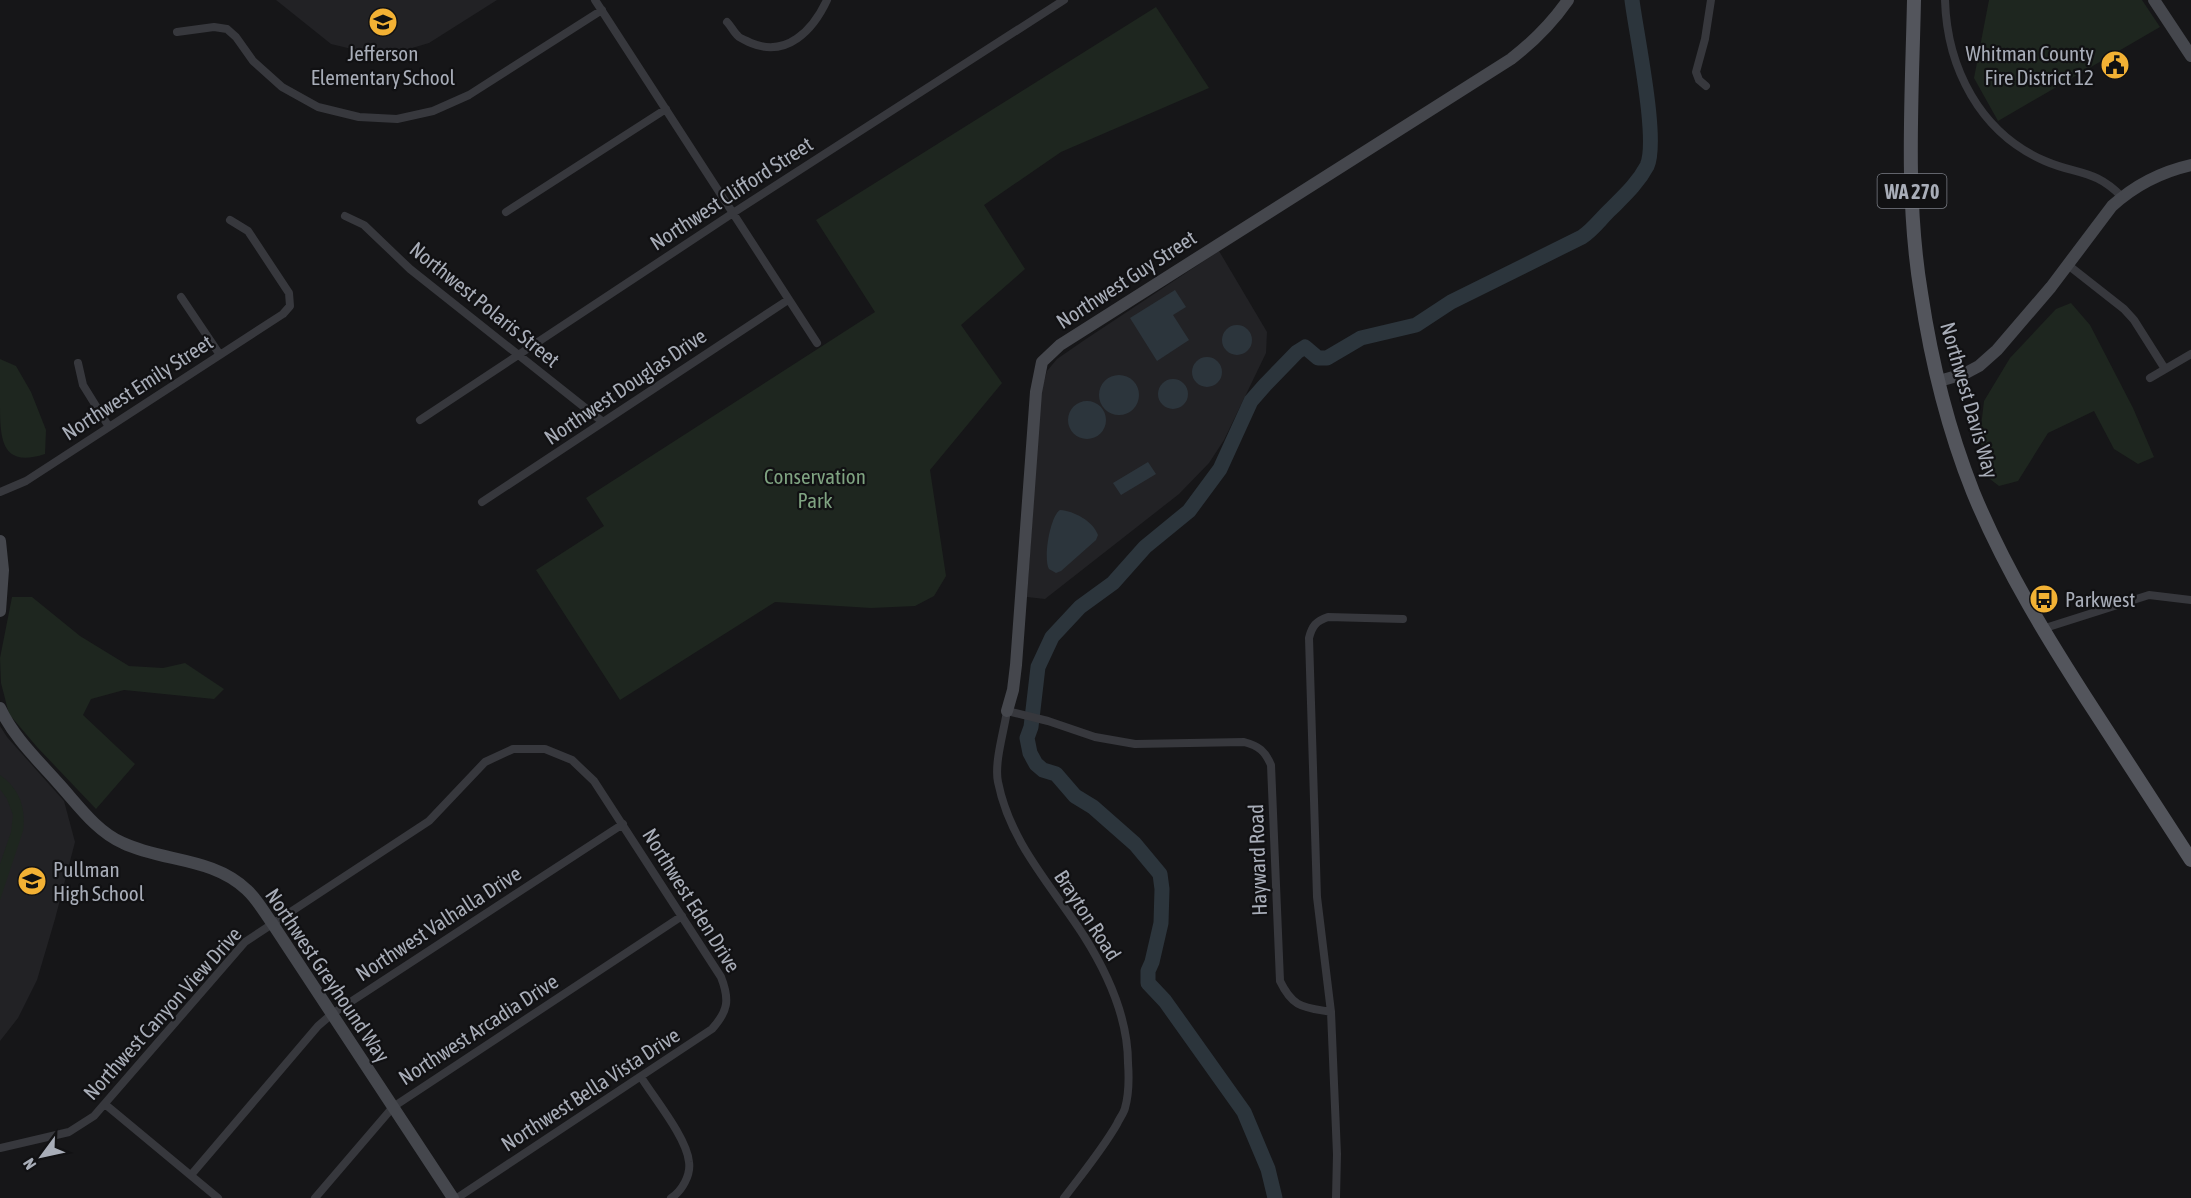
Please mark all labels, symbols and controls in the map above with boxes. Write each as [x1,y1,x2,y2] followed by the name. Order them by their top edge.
[367,6,399,38] school or university icon: Jefferson Elementary School
[311,41,456,89] place label: Jefferson Elementary School
[1965,41,2094,89] place label: Whitman County Fire District 12
[2099,49,2131,81] public building icon: Whitman County Fire District 12
[645,132,817,254] street label: Northwest Clifford Street
[1878,174,1946,208] road number: WA 270
[1052,225,1200,333] street label: Northwest Guy Street
[405,236,565,372] street label: Northwest Polaris Street
[1936,319,2004,481] street label: Northwest Davis Way
[540,323,710,449] street label: Northwest Douglas Drive
[57,329,217,445] street label: Northwest Emily Street
[764,464,866,512] park label: Conservation Park
[2028,583,2060,615] bus stop icon: Parkwest
[2065,587,2135,611] place label: Parkwest
[1243,804,1271,916] street label: Hayward Road
[638,824,746,976] street label: Northwest Eden Drive
[53,857,145,905] place label: Pullman High School
[351,861,525,985] street label: Northwest Valhalla Drive
[16,865,48,897] school or university icon: Pullman High School
[1050,865,1126,965] street label: Brayton Road
[261,884,395,1067] street label: Northwest Greyhound Way
[78,922,246,1104] street label: Northwest Canyon View Drive
[394,969,562,1089] street label: Northwest Arcadia Drive
[496,1022,684,1156] street label: Northwest Bella Vista Drive
[12,1126,72,1186] north arrow
[19,1155,40,1173] text: N

